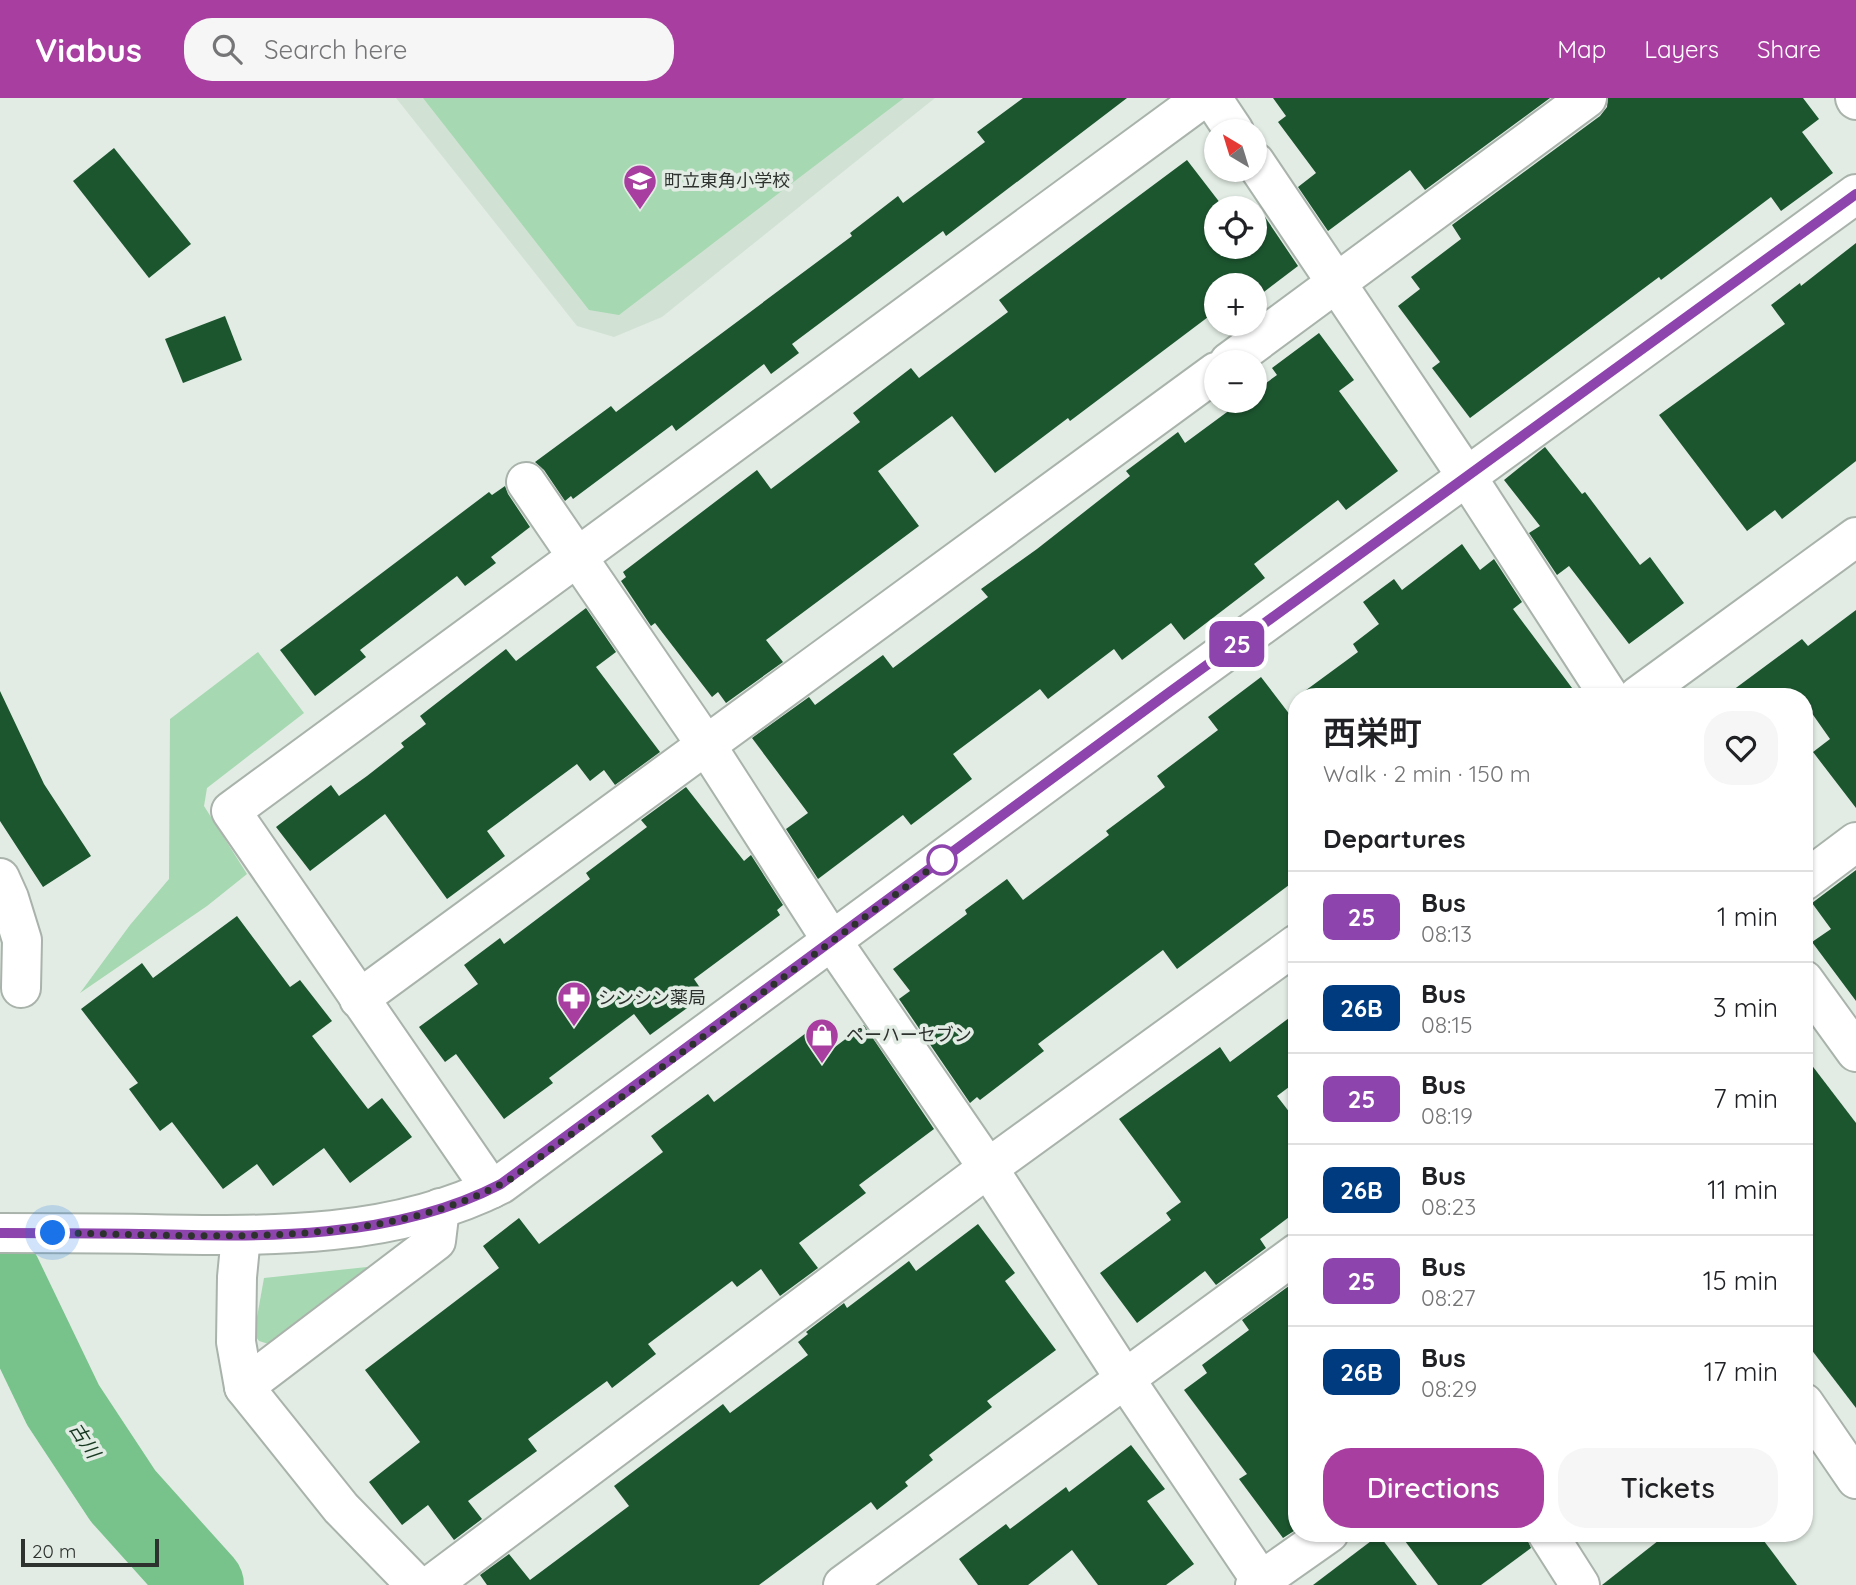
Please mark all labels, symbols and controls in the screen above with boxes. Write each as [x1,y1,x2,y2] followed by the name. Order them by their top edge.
[184,18,674,81] search box
[35,29,142,70] text: Viabus
[208,30,246,68] icon: search
[264,33,407,66] text: Search here
[1557,34,1606,64] text: Map
[1644,34,1719,64] text: Layers
[1757,34,1821,64] text: Share
[1204,119,1267,182] north arrow
[1204,119,1267,413] map controls
[621,162,659,211] school or university icon: 町立東角小学校
[664,169,790,192] place label: 町立東角小学校
[1204,196,1267,259] button: locate
[1204,273,1267,336] button: +
[1204,350,1267,413] button: −
[1206,621,1268,667] line badge: 25
[1223,629,1251,659] text: 25
[1704,711,1778,785] button: heart
[1323,712,1422,753] text: 西栄町
[1323,759,1531,788] text: Walk · 2 min · 150 m
[1323,822,1466,855] text: Departures
[927,845,957,875] unlabelled marker
[1421,886,1466,919] text: Bus
[1717,900,1778,933] text: 1 min
[1348,902,1375,932] text: 25
[1421,919,1472,948] text: 08:13
[1421,977,1466,1010] text: Bus
[555,979,593,1028] pharmacy icon: シンシン薬局
[598,986,706,1009] place label: シンシン薬局
[1713,991,1778,1024] text: 3 min
[1340,993,1383,1023] text: 26B
[1421,1010,1472,1039] text: 08:15
[803,1016,841,1065] shop icon: ペーハーセブン
[846,1023,972,1046] place label: ペーハーセブン
[1421,1068,1466,1101] text: Bus
[1713,1082,1778,1115] text: 7 min
[1348,1084,1375,1114] text: 25
[1421,1101,1473,1130] text: 08:19
[1421,1159,1466,1192] text: Bus
[1707,1173,1778,1206] text: 11 min
[1340,1175,1383,1205] text: 26B
[1421,1192,1476,1221] text: 08:23
[35,1215,70,1250] your location
[1421,1250,1466,1283] text: Bus
[1703,1264,1778,1297] text: 15 min
[1348,1266,1375,1296] text: 25
[1421,1283,1476,1312] text: 08:27
[1421,1341,1466,1374] text: Bus
[1704,1355,1778,1388] text: 17 min
[1340,1357,1383,1387] text: 26B
[1421,1374,1477,1403] text: 08:29
[65,1418,106,1464] water label: 古川
[1323,1448,1544,1528] button: Directions
[1558,1448,1778,1528] button: Tickets
[21,1536,159,1568] scale bar
[32,1539,76,1563] text: 20 m

